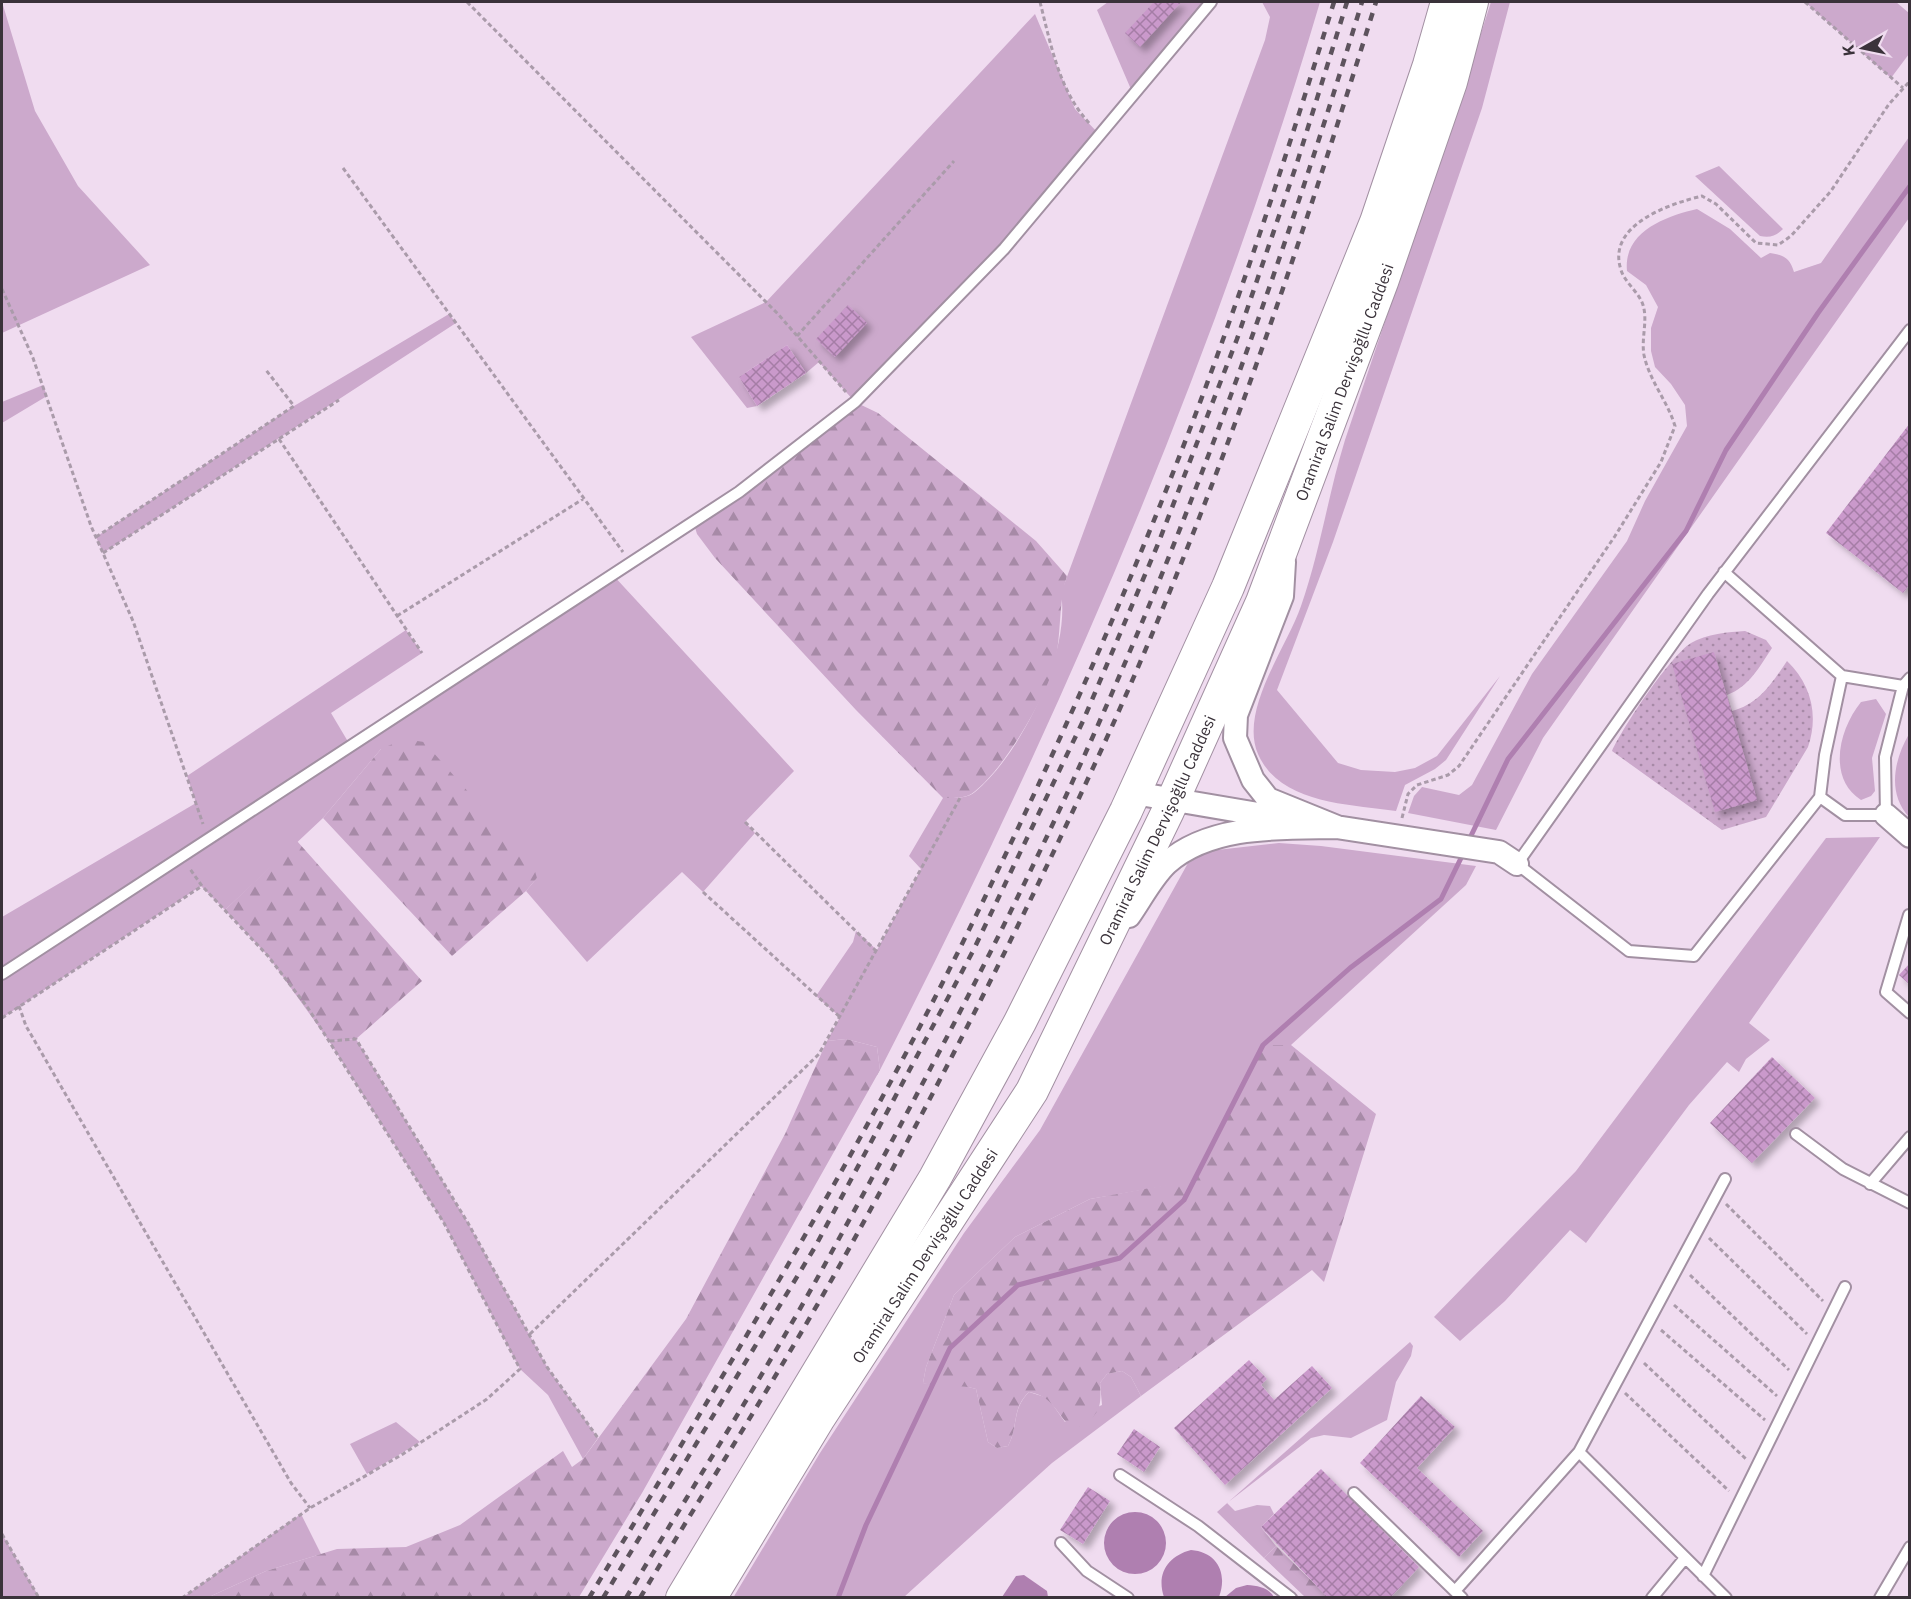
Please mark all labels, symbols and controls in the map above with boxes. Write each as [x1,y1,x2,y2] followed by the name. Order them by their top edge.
[1833,18,1893,78] north arrow
[1837,43,1859,57] text: K
[1291,261,1398,504] street label: Oramiral Salim Dervişoğllu Caddesi
[1094,712,1220,948] street label: Oramiral Salim Dervişoğllu Caddesi
[847,1145,1002,1367] street label: Oramiral Salim Dervişoğllu Caddesi

